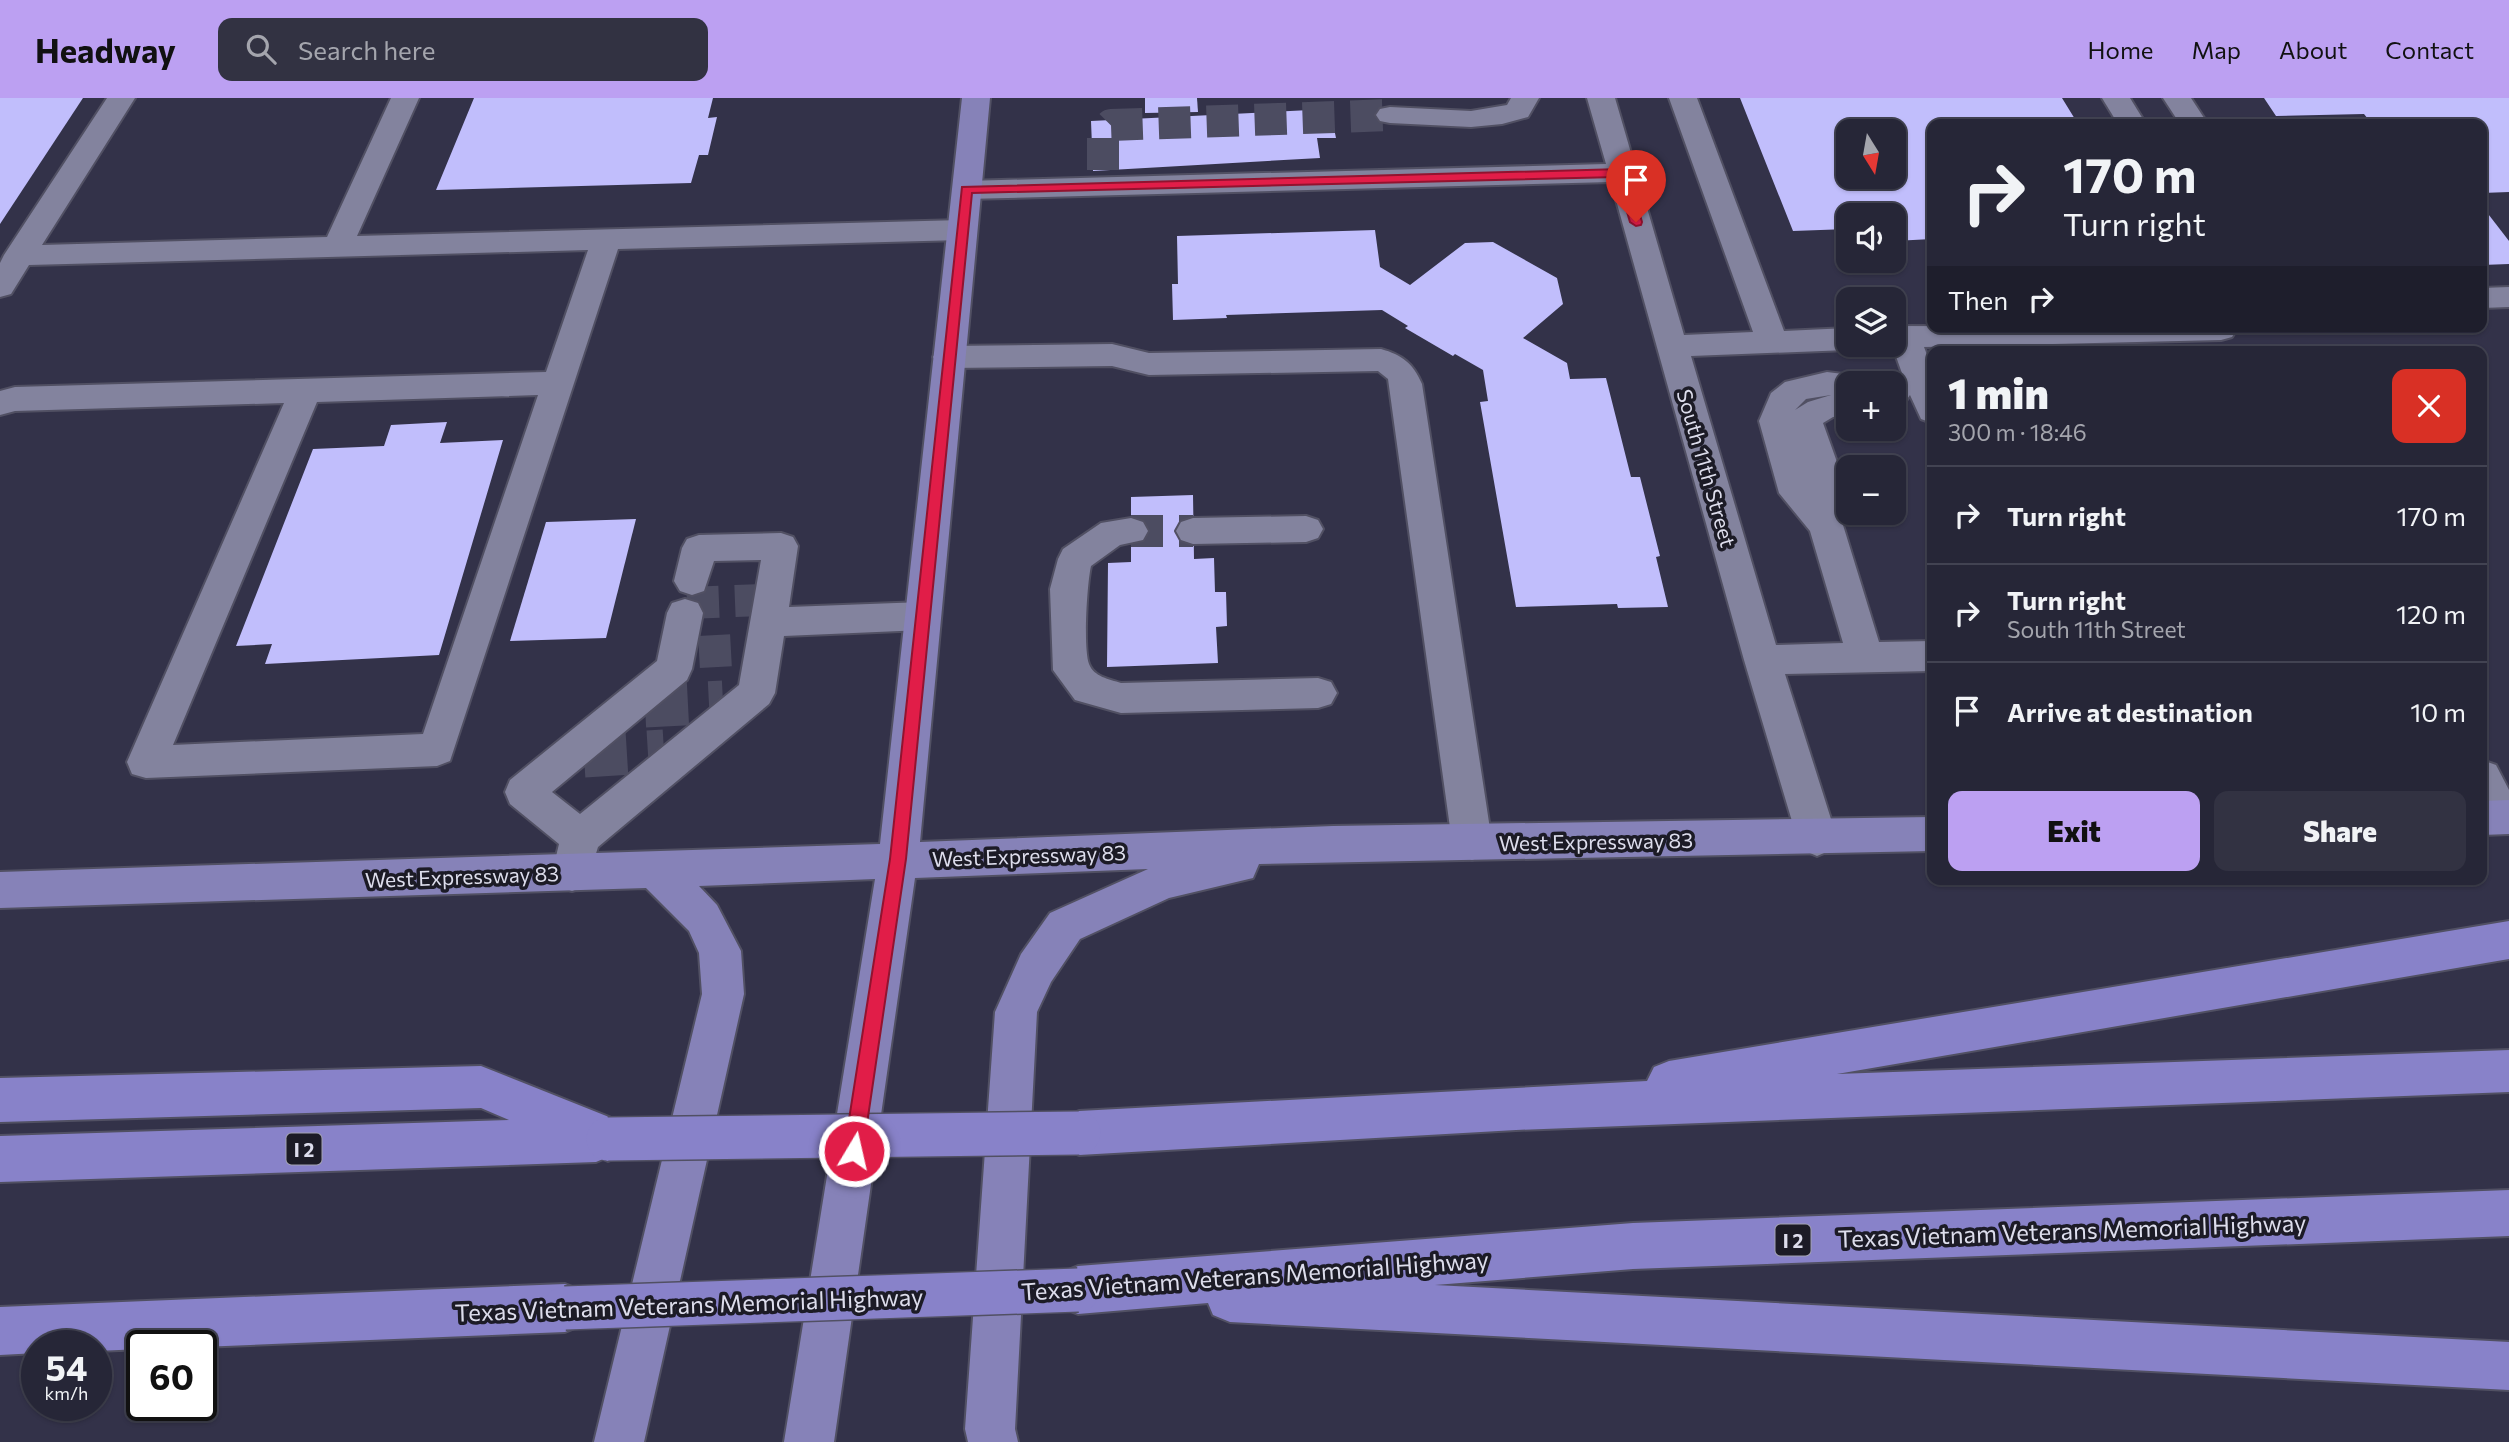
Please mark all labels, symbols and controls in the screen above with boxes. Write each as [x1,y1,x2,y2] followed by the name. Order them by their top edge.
[218,18,708,81] search box
[35,29,176,70] text: Headway
[242,30,280,68] icon: search
[298,34,436,65] text: Search here
[2088,35,2154,64] text: Home
[2192,35,2241,64] text: Map
[2279,35,2347,64] text: About
[2385,35,2474,64] text: Contact
[1836,119,1906,189] north arrow
[1836,119,1906,525] map controls
[2063,143,2196,203] text: 170 m
[1948,147,2039,238] icon: right
[1606,150,1666,222] pin
[1617,161,1655,199] icon: arrive
[1836,203,1906,273] button: sound
[2063,203,2206,243] text: Turn right
[2022,280,2060,318] icon: right
[1948,284,2008,315] text: Then
[1836,287,1906,357] button: layers
[1948,366,2049,418] text: 1 min
[2392,369,2466,443] button: close
[1836,371,1906,441] button: +
[1672,386,1742,550] street label: South 11th Street
[1948,418,2087,446] text: 300 m · 18:46
[1836,455,1906,525] button: −
[1948,496,1986,534] icon: right
[2007,500,2126,531] text: Turn right
[2397,500,2466,531] text: 170 m
[2007,584,2126,615] text: Turn right
[1948,594,1986,632] icon: right
[2396,598,2466,629] text: 120 m
[2007,615,2186,643] text: South 11th Street
[1948,692,1986,730] icon: arrive
[2007,696,2253,727] text: Arrive at destination
[2410,696,2466,727] text: 10 m
[1948,791,2200,871] button: Exit
[2214,791,2466,871] button: Share
[1499,827,1693,855] street label: West Expressway 83
[932,839,1126,871] street label: West Expressway 83
[365,860,559,892] street label: West Expressway 83
[817,1114,891,1188] position arrow
[286,1134,322,1164] road number: I 2
[1837,1207,2307,1253] street label: Texas Vietnam Veterans Memorial Highway
[1776,1224,1811,1256] road number: I 2
[1020,1244,1490,1306] street label: Texas Vietnam Veterans Memorial Highway
[454,1281,924,1327] street label: Texas Vietnam Veterans Memorial Highway
[126,1330,217,1421] speed limit sign: 60
[46,1345,87,1388] text: 54
[45,1382,88,1404] text: km/h

